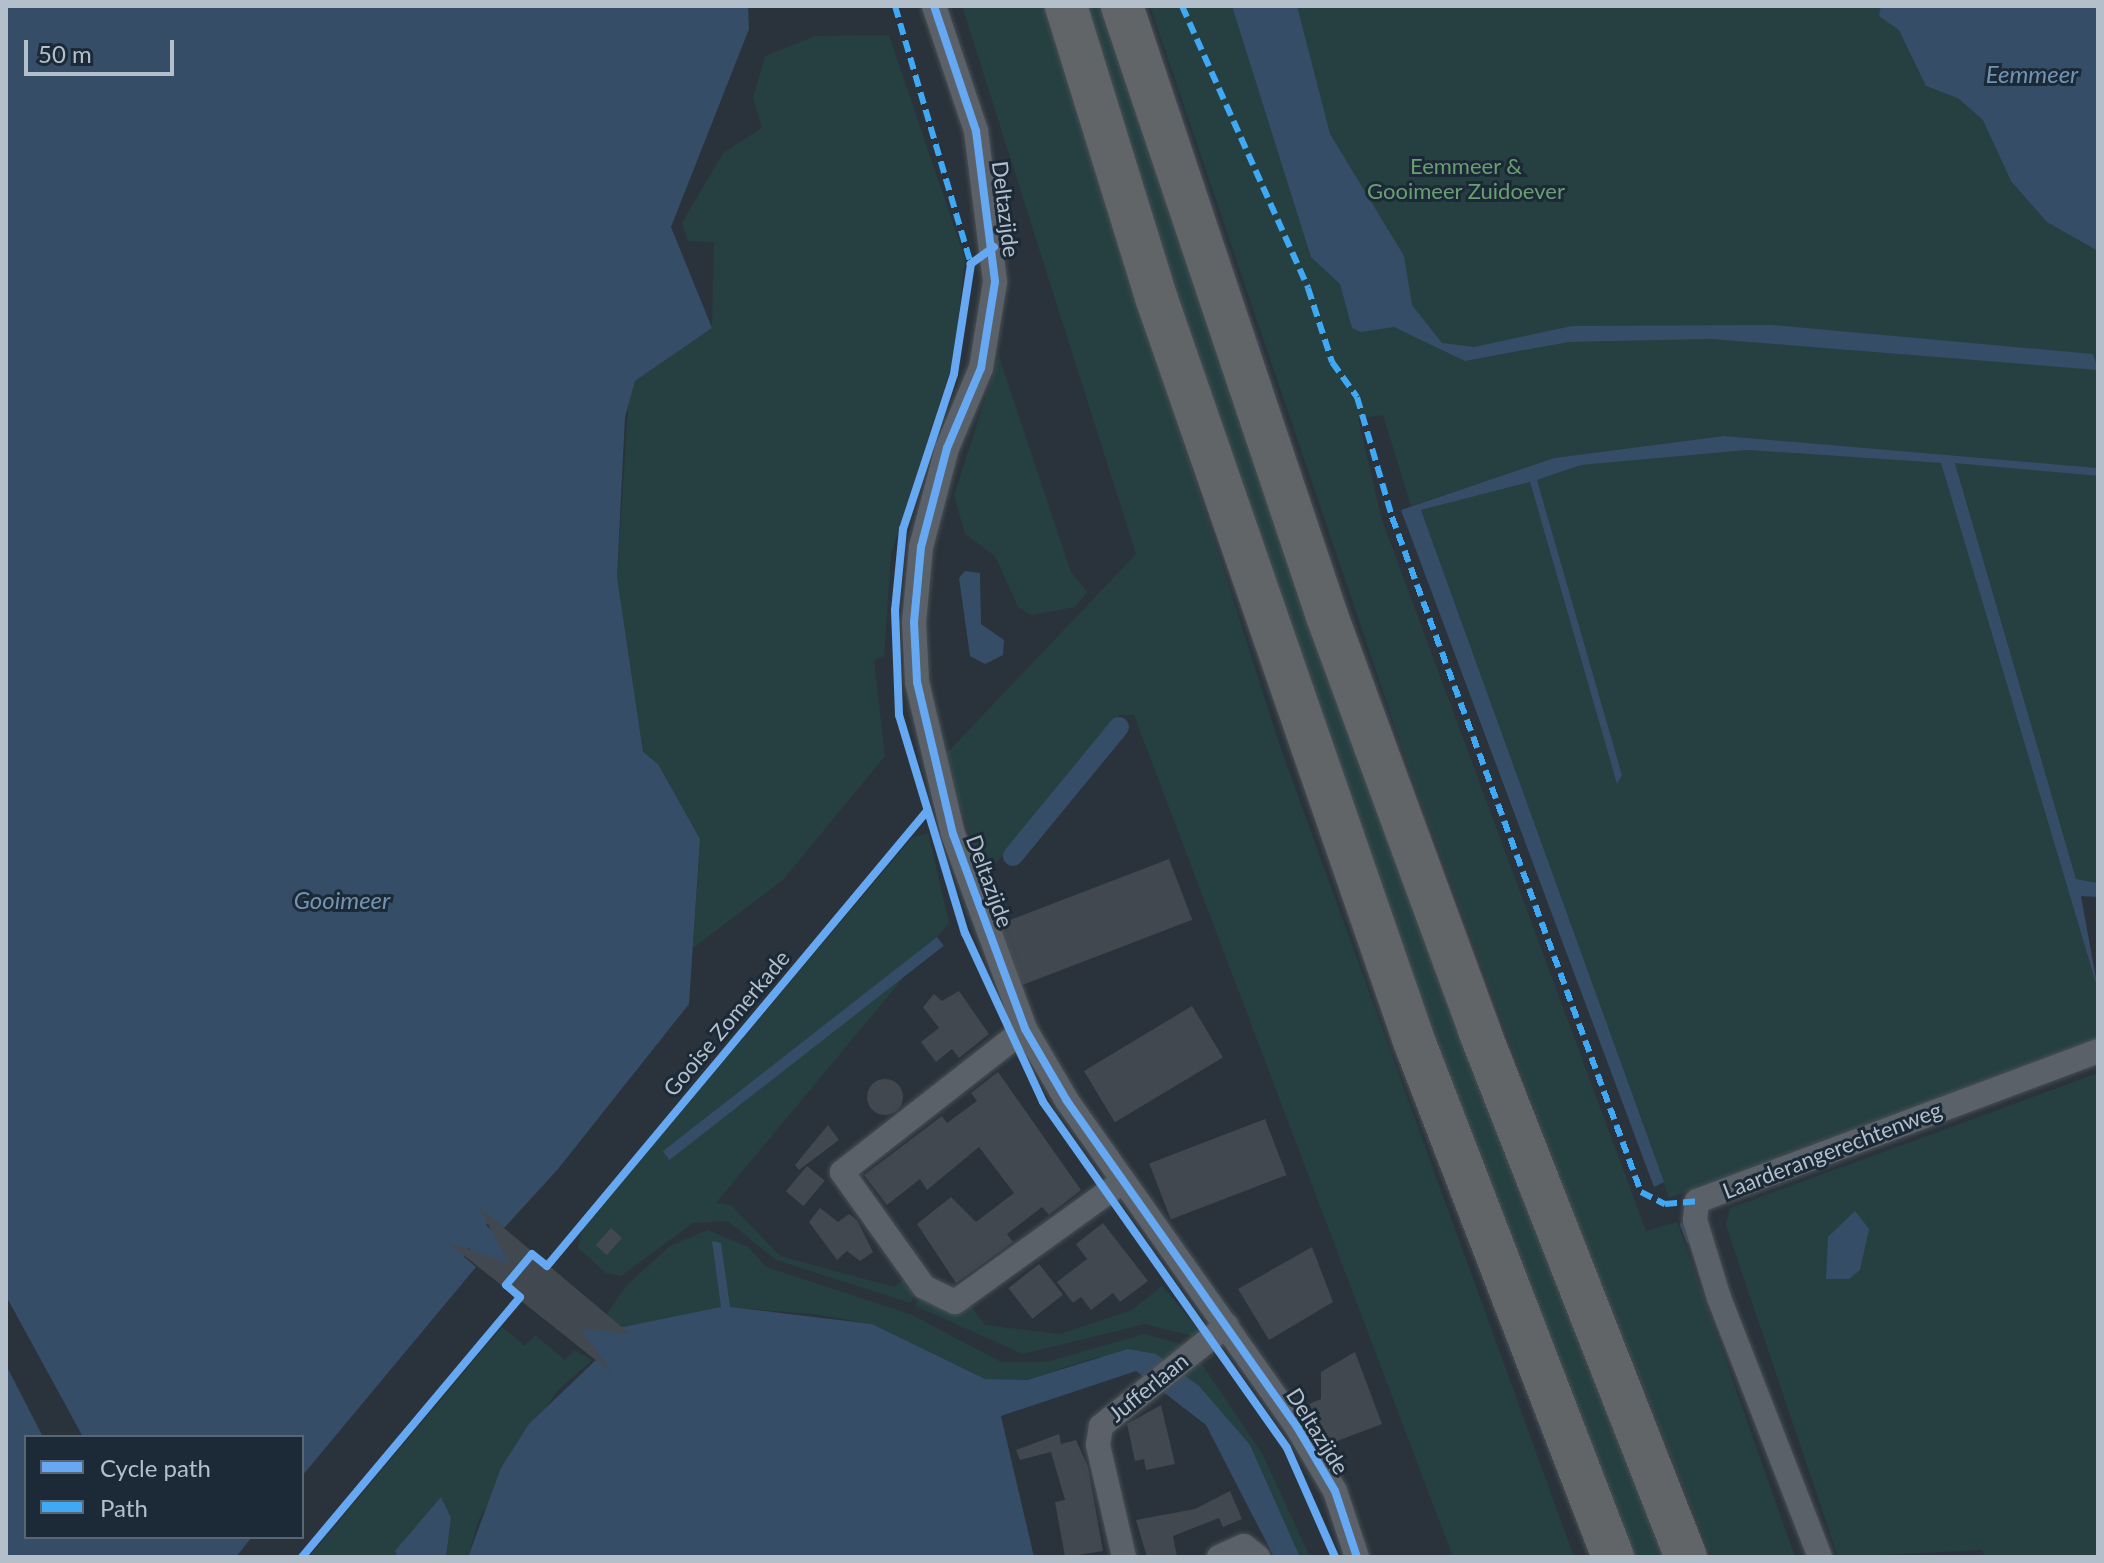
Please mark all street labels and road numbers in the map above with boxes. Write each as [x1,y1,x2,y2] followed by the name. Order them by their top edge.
[987,159,1025,259] street label: Deltazijde
[961,831,1019,931] street label: Deltazijde
[657,945,795,1101] street label: Gooise Zomerkade
[1719,1096,1945,1204] street label: Laarderangerechtenweg
[1103,1347,1193,1427] street label: Jufferlaan
[1281,1383,1355,1479] street label: Deltazijde

